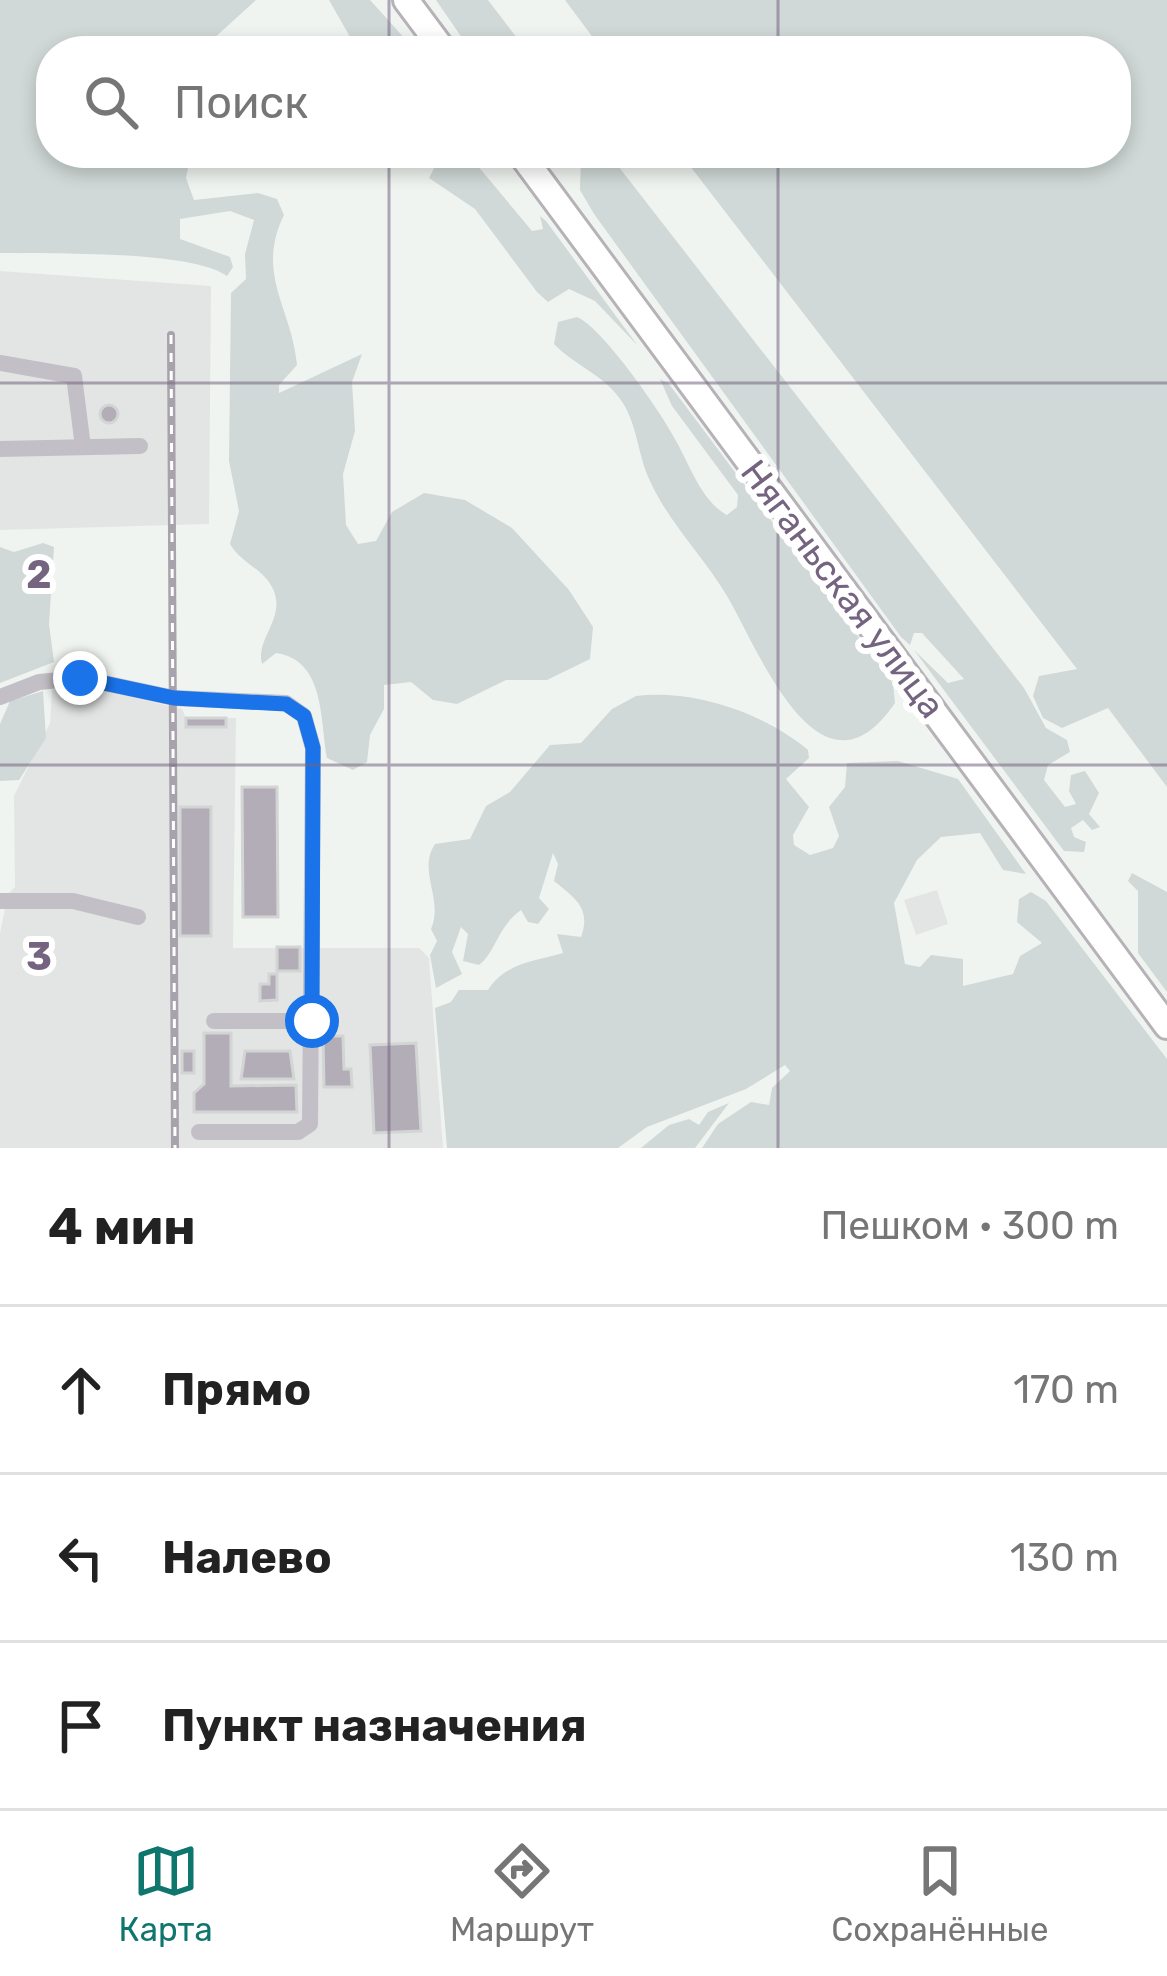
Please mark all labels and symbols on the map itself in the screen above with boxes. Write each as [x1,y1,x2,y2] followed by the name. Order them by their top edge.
[732,452,954,726] street label: Няганьская улица
[26,552,52,598] text: 2
[53,651,107,705] route end
[26,934,52,980] text: 3
[285,994,339,1048] route start

